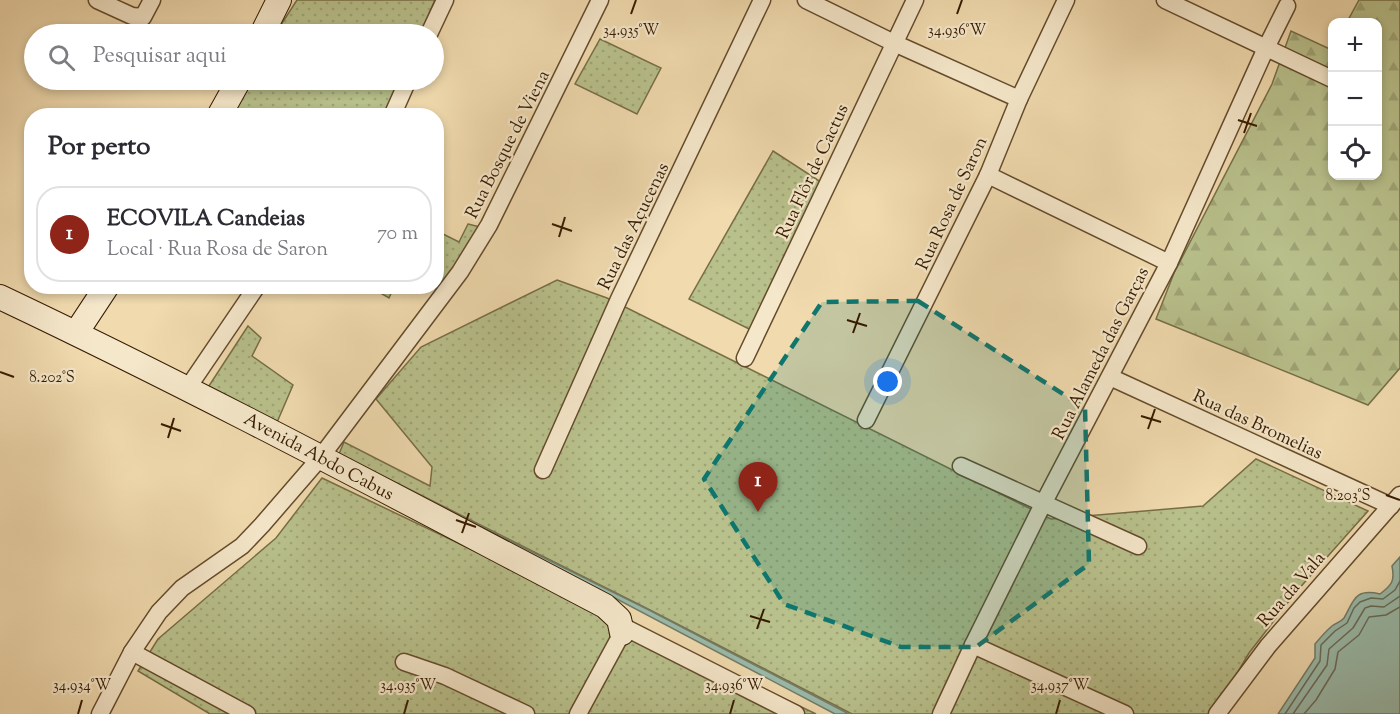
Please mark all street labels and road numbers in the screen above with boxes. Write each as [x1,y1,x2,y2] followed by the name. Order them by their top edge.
[460,66,558,224] street label: Rua Bosque de Viena
[771,100,857,244] street label: Rua Flôr de Cactus
[910,133,995,275] street label: Rua Rosa de Saron
[593,159,677,295] street label: Rua das Açucenas
[1047,263,1157,445] street label: Rua Alameda das Garças
[1188,384,1326,467] street label: Rua das Bromelias
[238,407,398,508] street label: Avenida Abdo Cabus
[1252,547,1333,634] street label: Rua da Vala

